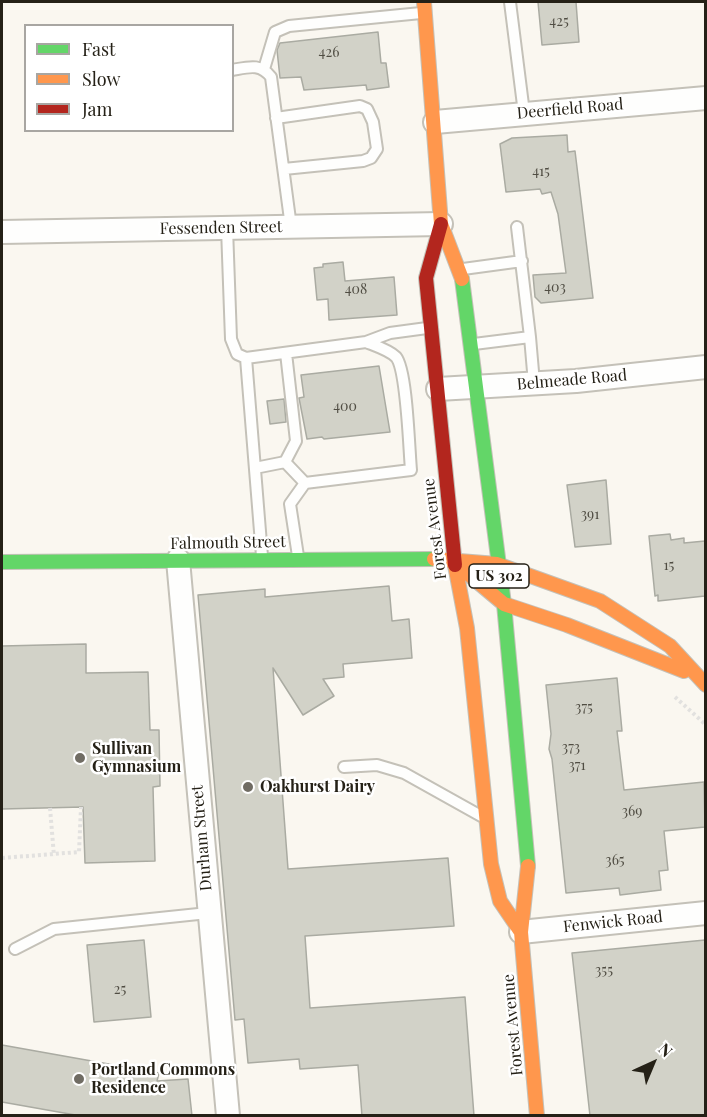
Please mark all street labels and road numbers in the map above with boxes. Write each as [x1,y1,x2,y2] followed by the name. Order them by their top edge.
[516,95,624,123] street label: Deerfield Road
[160,217,282,239] street label: Fessenden Street
[516,366,628,394] street label: Belmeade Road
[419,477,451,581] street label: Forest Avenue
[170,532,286,554] street label: Falmouth Street
[469,564,529,588] road number: US 302
[188,784,216,892] street label: Durham Street
[562,907,664,937] street label: Fenwick Road
[499,973,527,1077] street label: Forest Avenue

